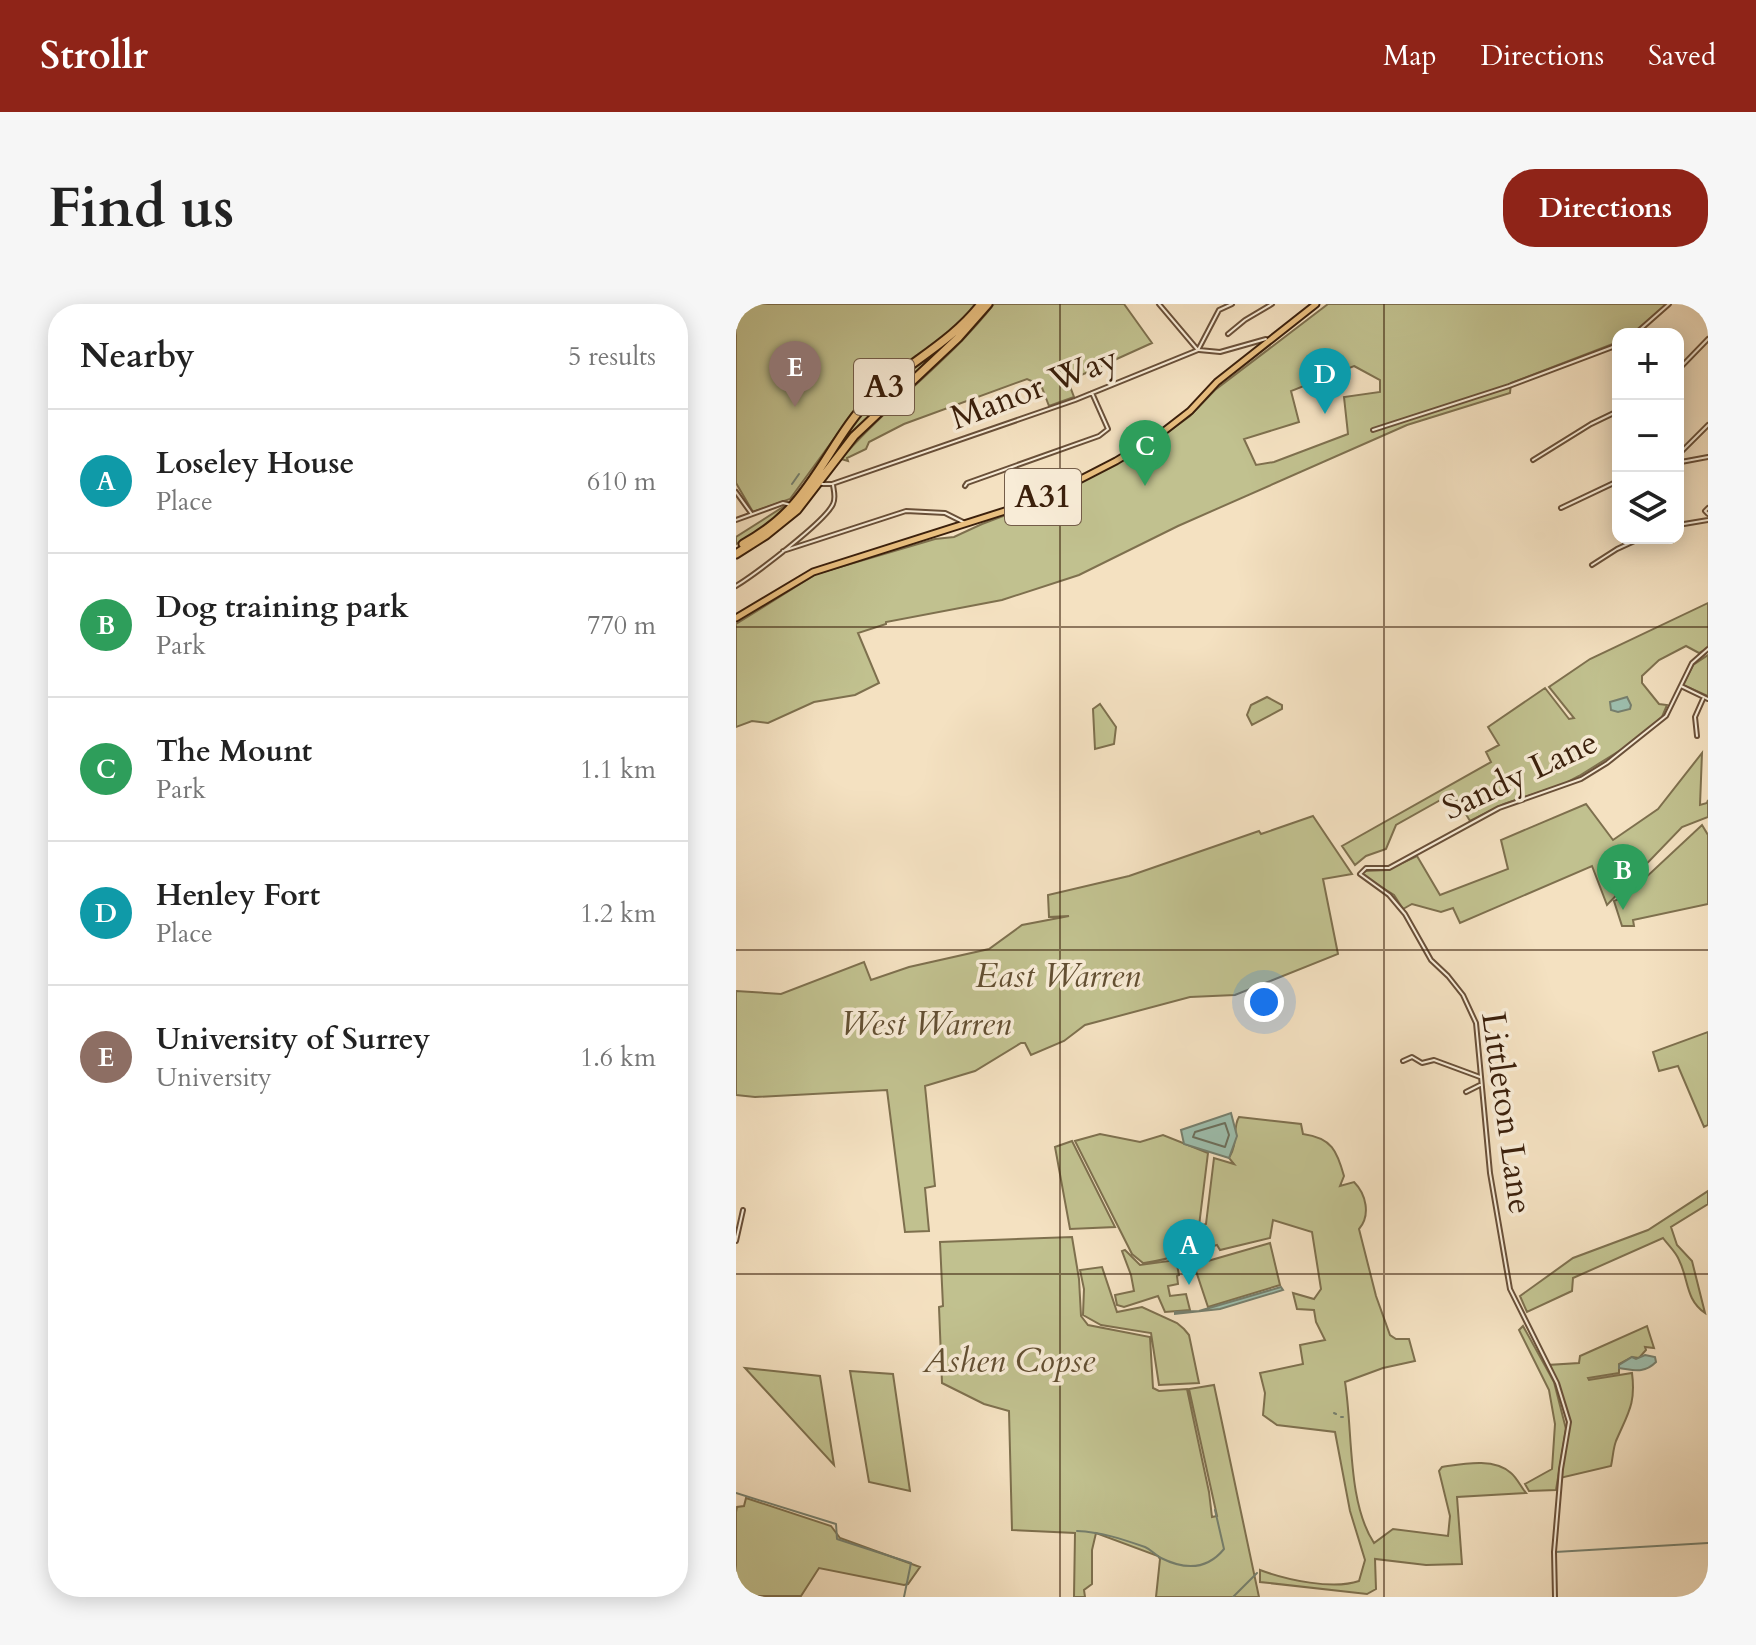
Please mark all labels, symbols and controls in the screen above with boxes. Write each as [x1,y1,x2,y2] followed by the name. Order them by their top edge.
[40,30,148,82] text: Strollr
[1383,37,1437,75] text: Map
[1481,37,1604,75] text: Directions
[1648,37,1716,75] text: Saved
[1503,169,1708,247] button: Directions
[48,171,234,246] text: Find us
[1612,328,1684,544] map controls
[1612,328,1684,400] button: +
[80,333,195,379] text: Nearby
[944,335,1125,441] street label: Manor Way
[568,339,656,374] text: 5 results
[769,341,821,407] pin: E
[1299,348,1351,414] pin: D
[854,359,914,415] road number: A3
[1612,400,1684,472] button: −
[1119,420,1171,486] pin: C
[156,443,354,484] text: Loseley House
[96,464,116,499] text: A
[587,464,656,499] text: 610 m
[1005,469,1081,525] road number: A31
[1612,472,1684,544] button: layers
[156,484,213,519] text: Place
[156,587,409,628] text: Dog training park
[97,608,115,643] text: B
[587,608,656,643] text: 770 m
[156,628,206,663] text: Park
[1435,719,1605,831] street label: Sandy Lane
[156,731,312,772] text: The Mount
[96,752,116,787] text: C
[580,752,656,787] text: 1.1 km
[156,772,206,807] text: Park
[1597,844,1649,910] pin: B
[156,875,320,916] text: Henley Fort
[95,896,117,931] text: D
[580,896,656,931] text: 1.2 km
[156,916,213,951] text: Place
[975,953,1141,999] park label: East Warren
[1244,982,1284,1022] your location
[841,1001,1012,1047] park label: West Warren
[1470,1009,1544,1217] street label: Littleton Lane
[156,1019,430,1060] text: University of Surrey
[98,1040,114,1075] text: E
[580,1040,656,1075] text: 1.6 km
[156,1060,272,1095] text: University
[1163,1219,1215,1285] pin: A
[922,1338,1096,1384] park label: Ashen Copse

